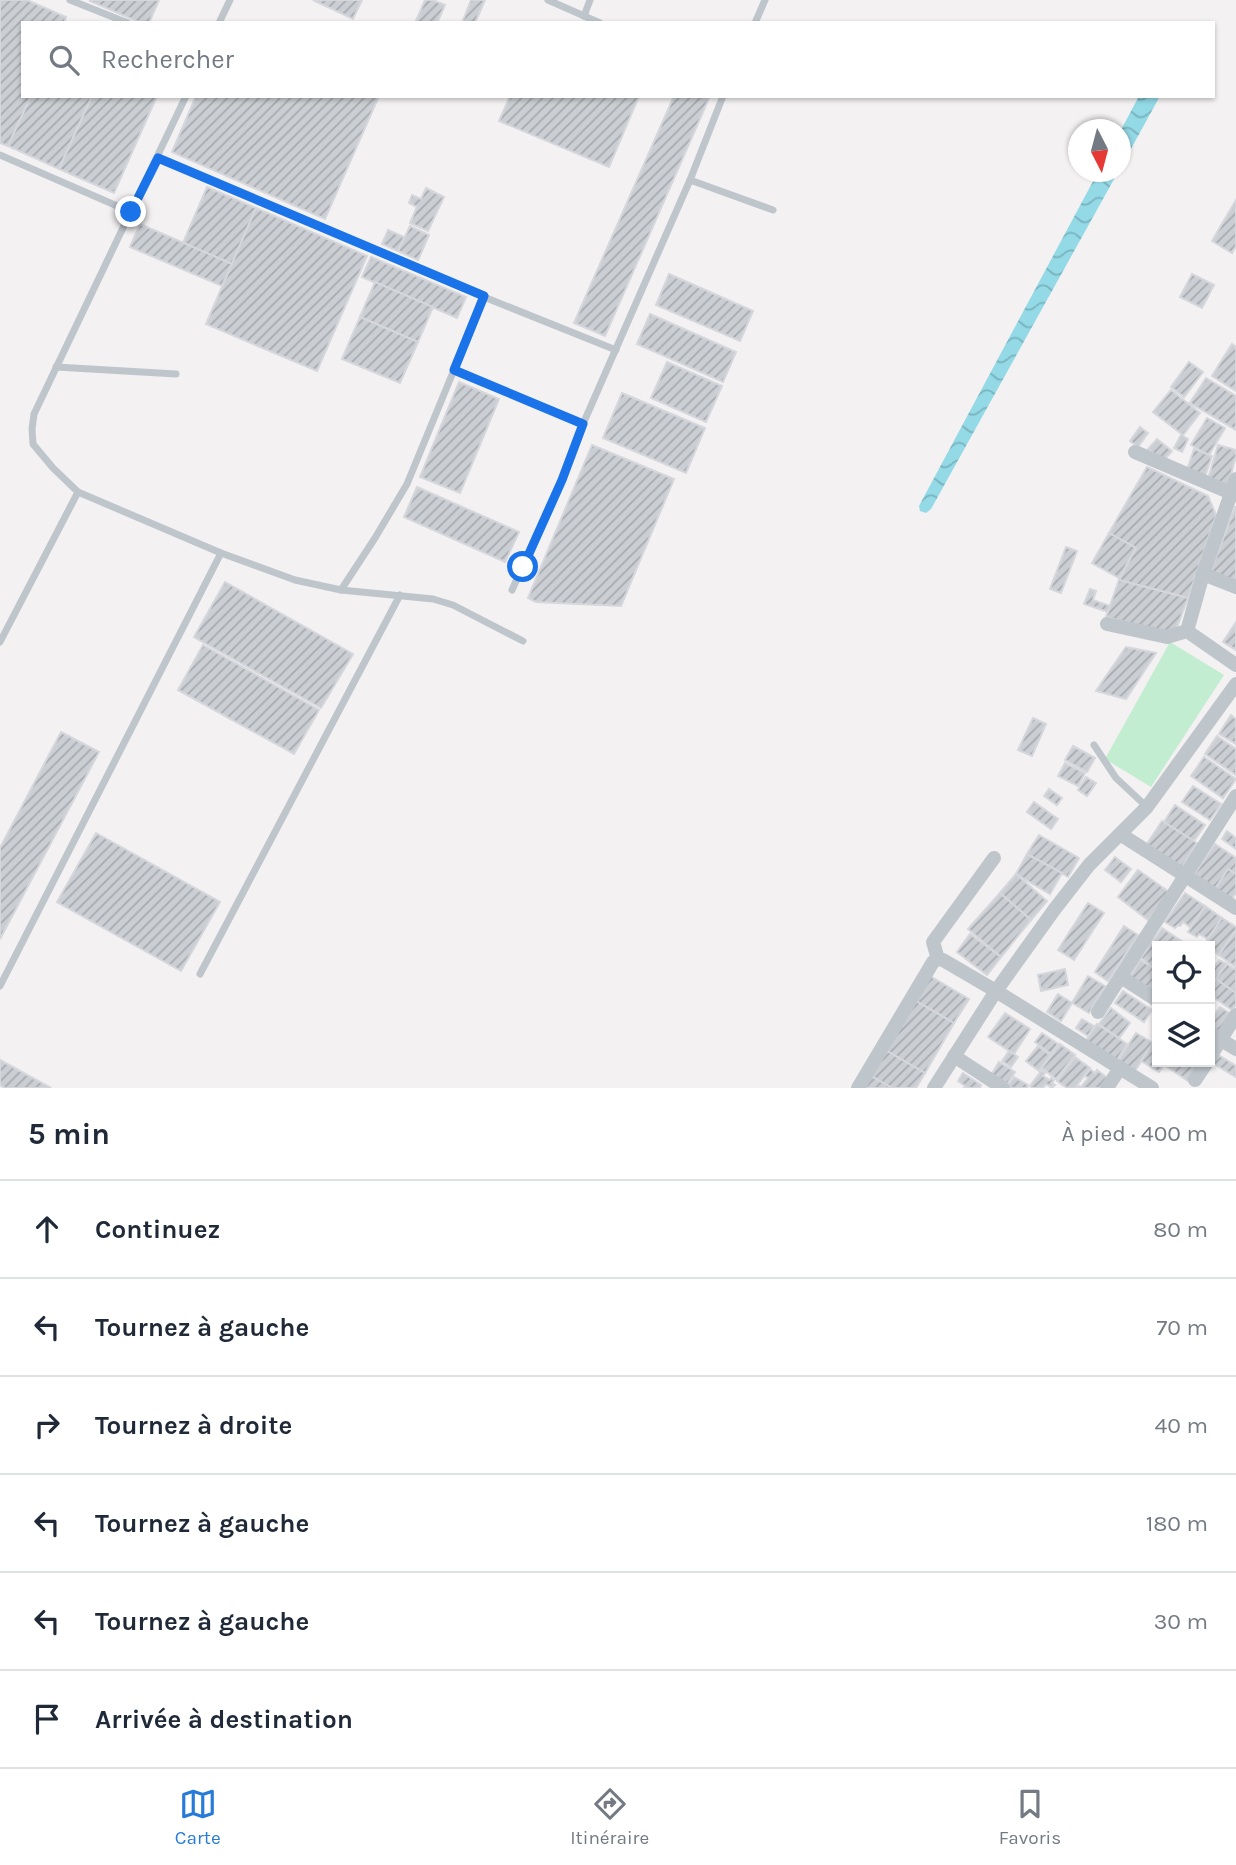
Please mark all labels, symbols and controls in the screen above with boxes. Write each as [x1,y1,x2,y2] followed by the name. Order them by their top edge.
[21,21,1215,98] search box
[45,41,83,79] icon: search
[101,44,234,75] text: Rechercher
[1068,119,1131,182] north arrow
[115,196,146,227] route end
[507,551,538,582] route start
[1152,941,1215,1067] map controls
[1152,941,1215,1004] button: locate
[1152,1004,1215,1067] button: layers
[28,1116,110,1152] text: 5 min
[1061,1120,1208,1147] text: À pied · 400 m
[28,1210,66,1248] icon: ahead
[95,1214,220,1245] text: Continuez
[1153,1216,1208,1243] text: 80 m
[28,1308,66,1346] icon: left
[95,1312,309,1343] text: Tournez à gauche
[1157,1314,1208,1341] text: 70 m
[28,1406,66,1444] icon: right
[95,1410,292,1441] text: Tournez à droite
[1155,1412,1208,1439] text: 40 m
[28,1504,66,1542] icon: left
[95,1508,309,1539] text: Tournez à gauche
[1146,1510,1208,1537] text: 180 m
[28,1602,66,1640] icon: left
[95,1606,309,1637] text: Tournez à gauche
[1154,1608,1208,1635] text: 30 m
[28,1700,66,1738] icon: arrive
[95,1704,353,1735] text: Arrivée à destination
[175,1785,221,1849] tab: Carte
[570,1785,649,1849] tab: Itinéraire
[999,1785,1061,1849] tab: Favoris

